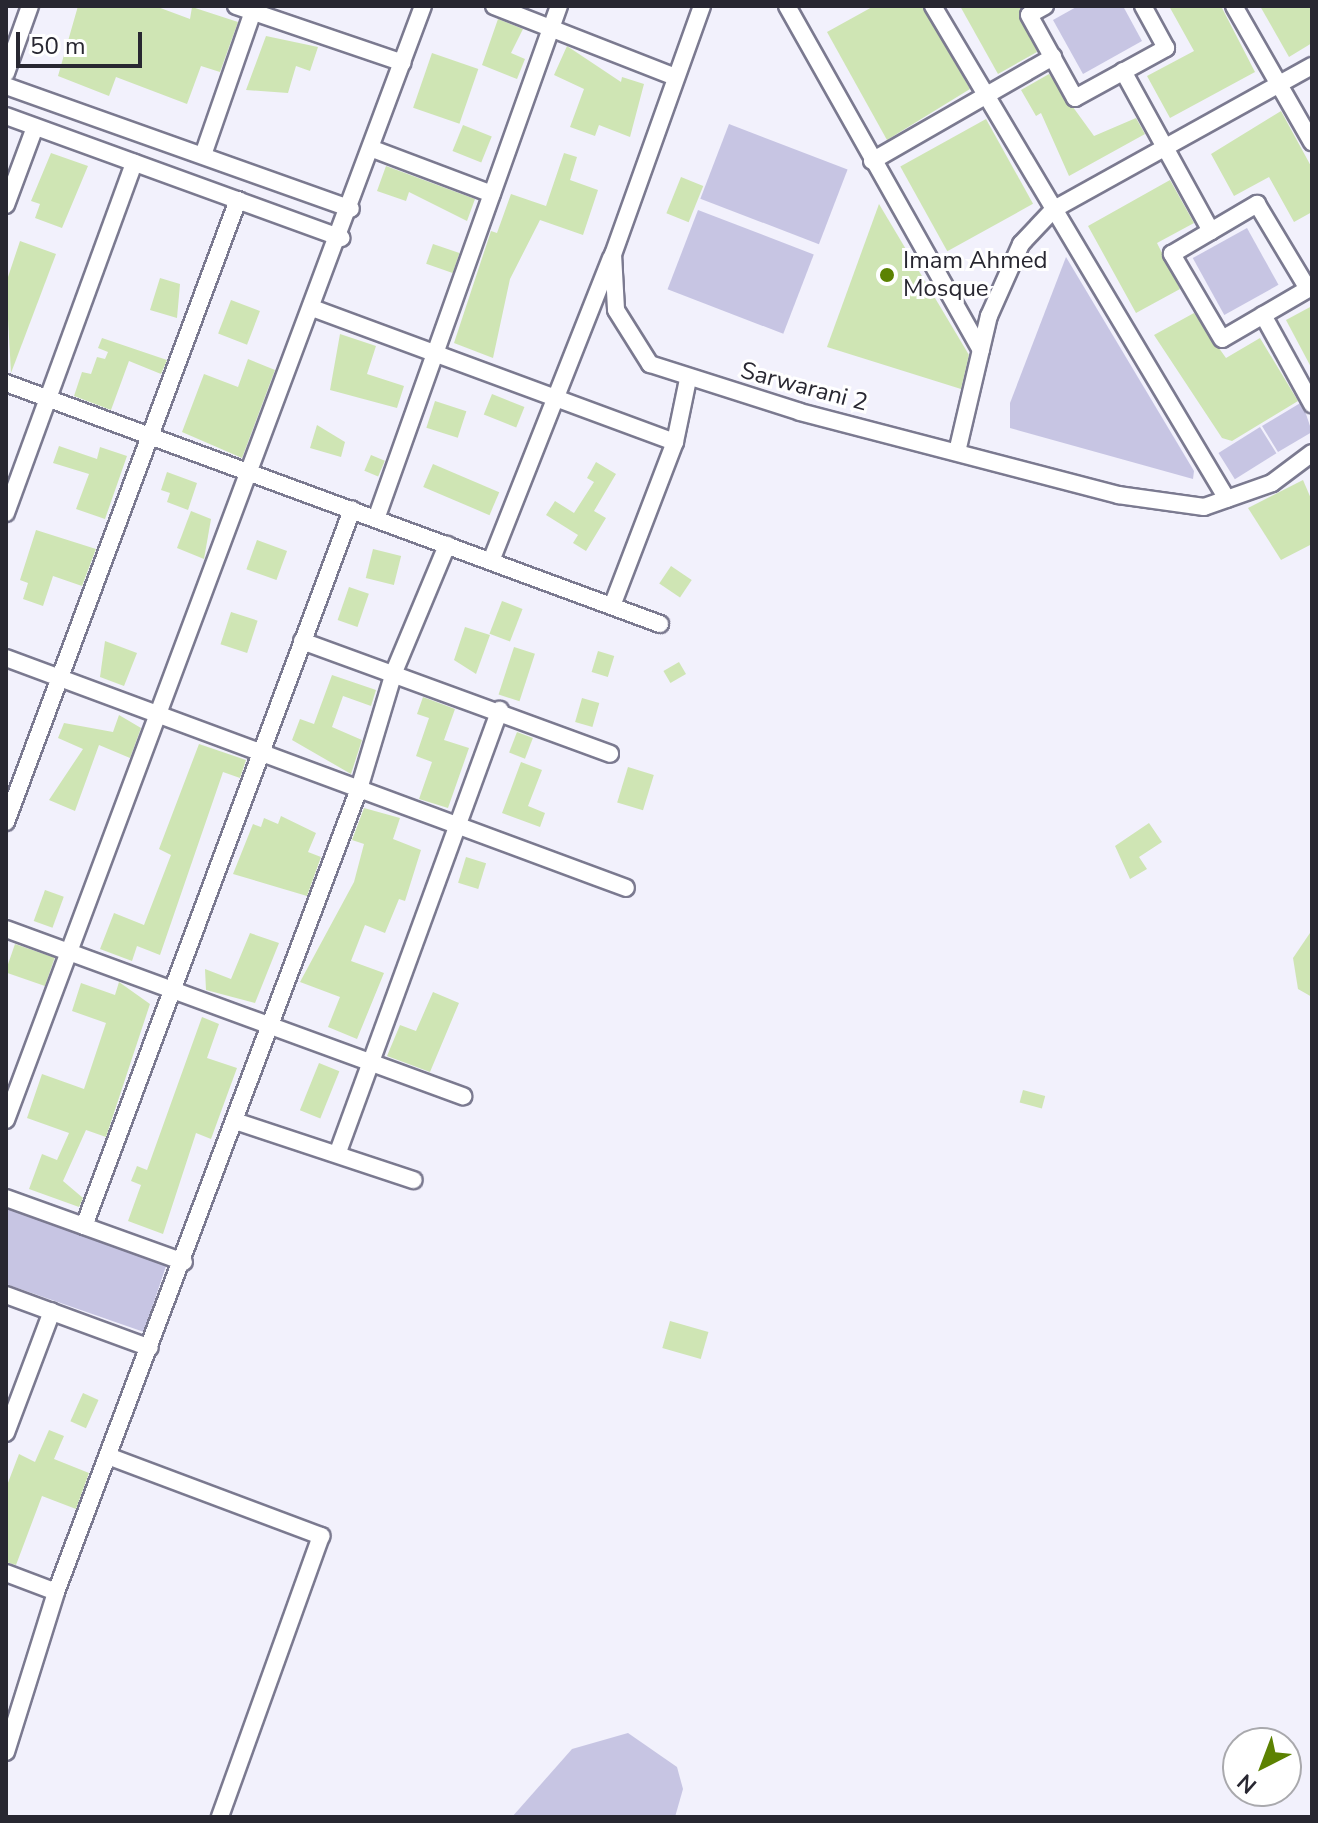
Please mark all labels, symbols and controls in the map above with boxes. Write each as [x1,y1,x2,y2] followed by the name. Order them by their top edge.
[20,16,146,66] scale bar
[30,30,86,62] text: 50 m
[903,247,1048,303] place label: Imam Ahmed Mosque
[878,266,896,284] marker: Imam Ahmed Mosque
[737,356,871,418] street label: Sarwarani 2
[1222,1727,1302,1807] north arrow
[1231,1767,1263,1800] text: N

